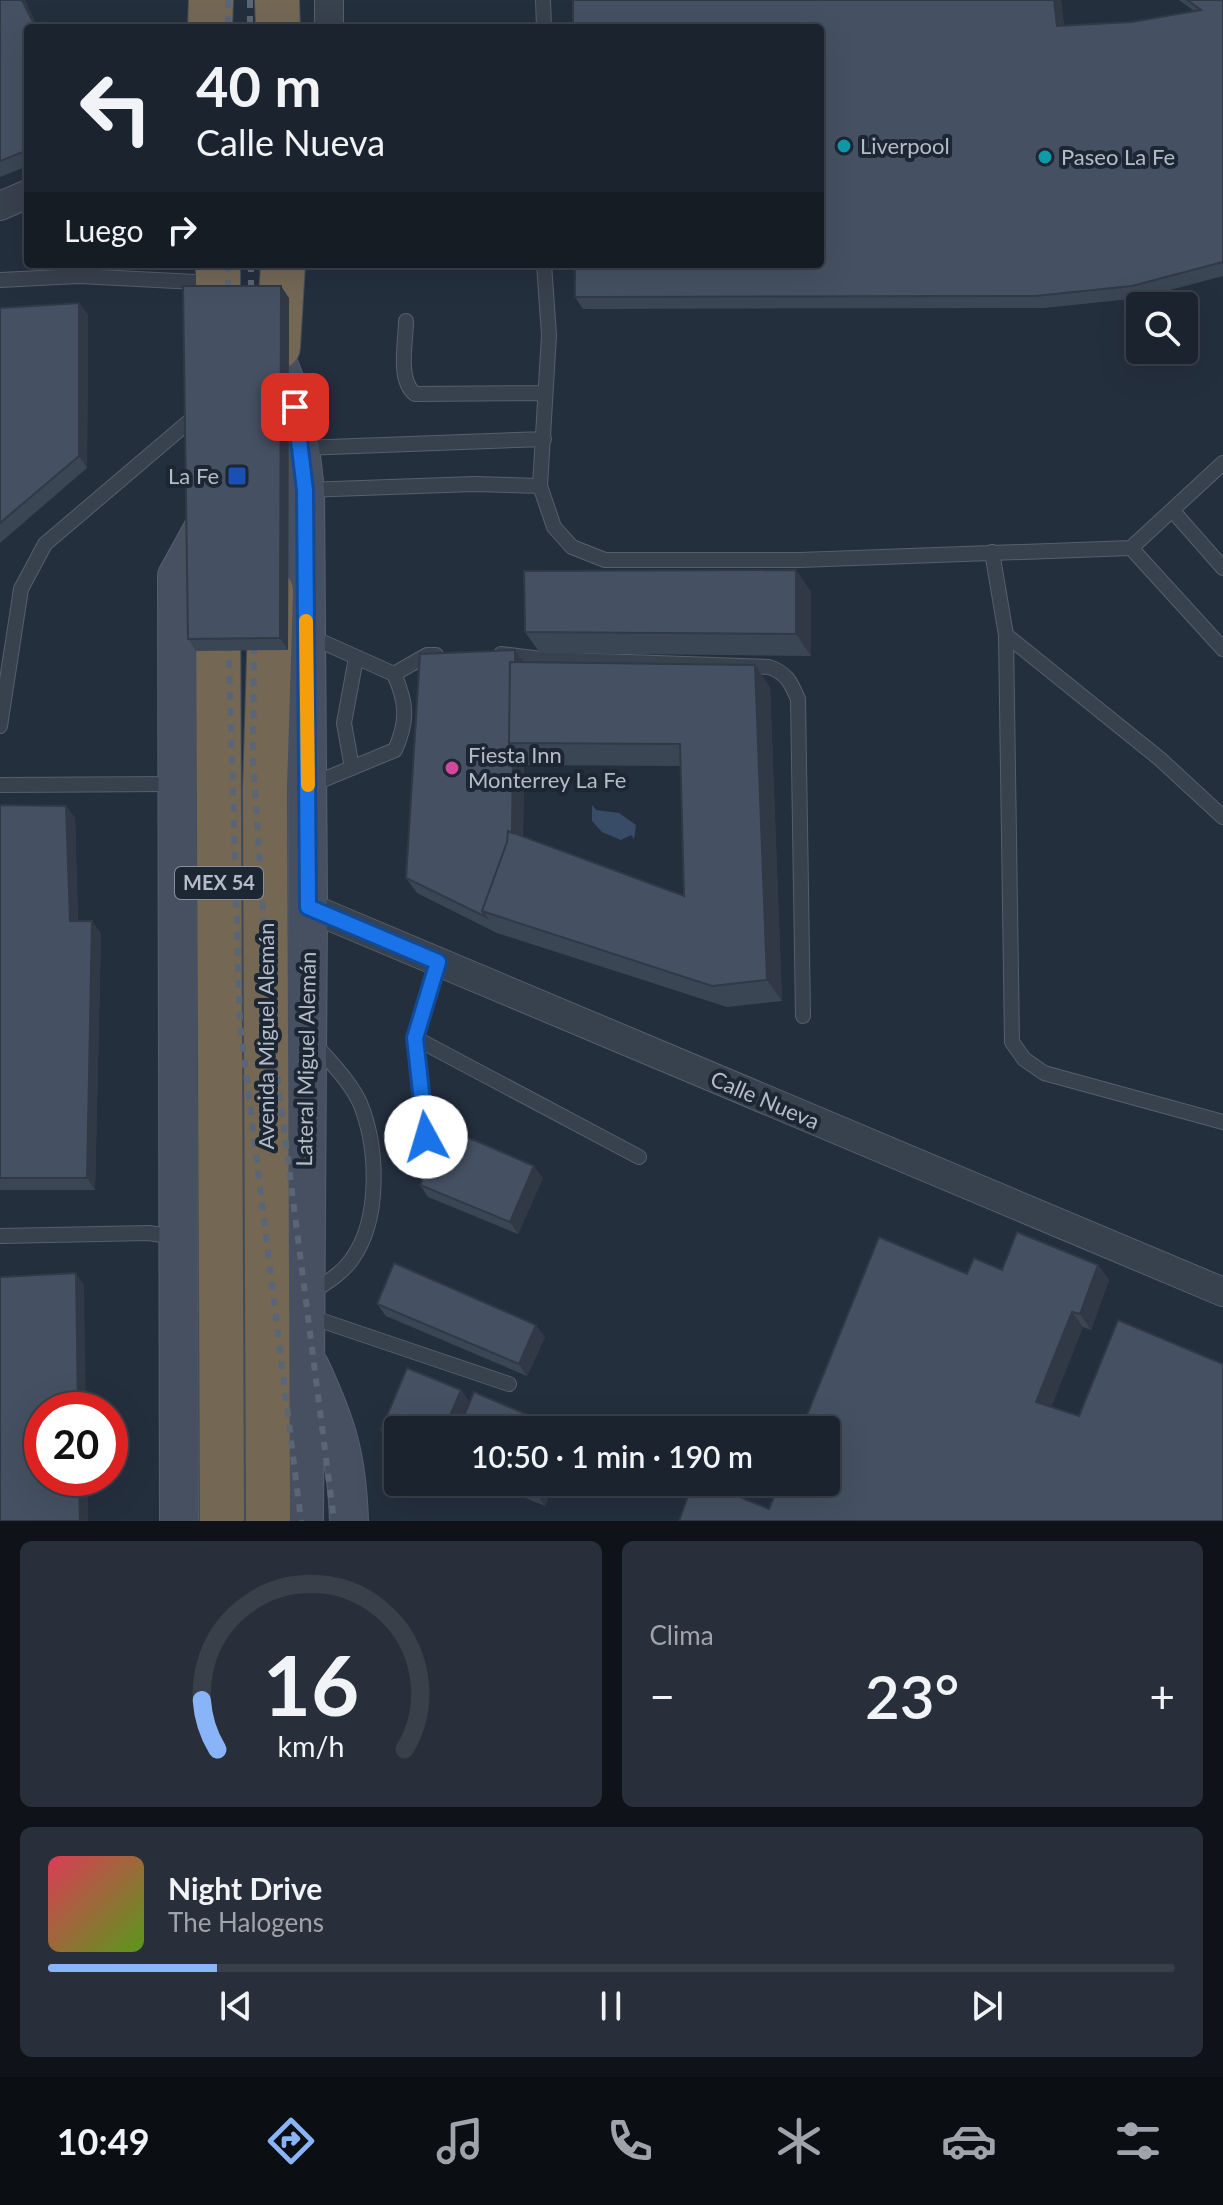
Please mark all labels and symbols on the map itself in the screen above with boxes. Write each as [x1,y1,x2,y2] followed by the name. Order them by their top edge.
[860,132,950,159] place label: Liverpool
[835,137,853,155] marker: Liverpool
[1061,143,1175,170] place label: Paseo La Fe
[1036,148,1054,166] marker: Paseo La Fe
[261,373,329,441] pin
[168,462,219,489] place label: La Fe
[226,465,248,487] marker: La Fe
[468,741,626,793] place label: Fiesta Inn Monterrey La Fe
[443,759,461,777] marker: Fiesta Inn Monterrey La Fe
[175,867,263,899] road number: MEX 54
[252,922,279,1150] street label: Avenida Miguel Alemán
[290,951,321,1167] street label: Lateral Miguel Alemán
[707,1065,824,1135] street label: Calle Nueva
[384,1095,468,1179] position arrow
[24,1392,128,1496] speed limit sign: 20

